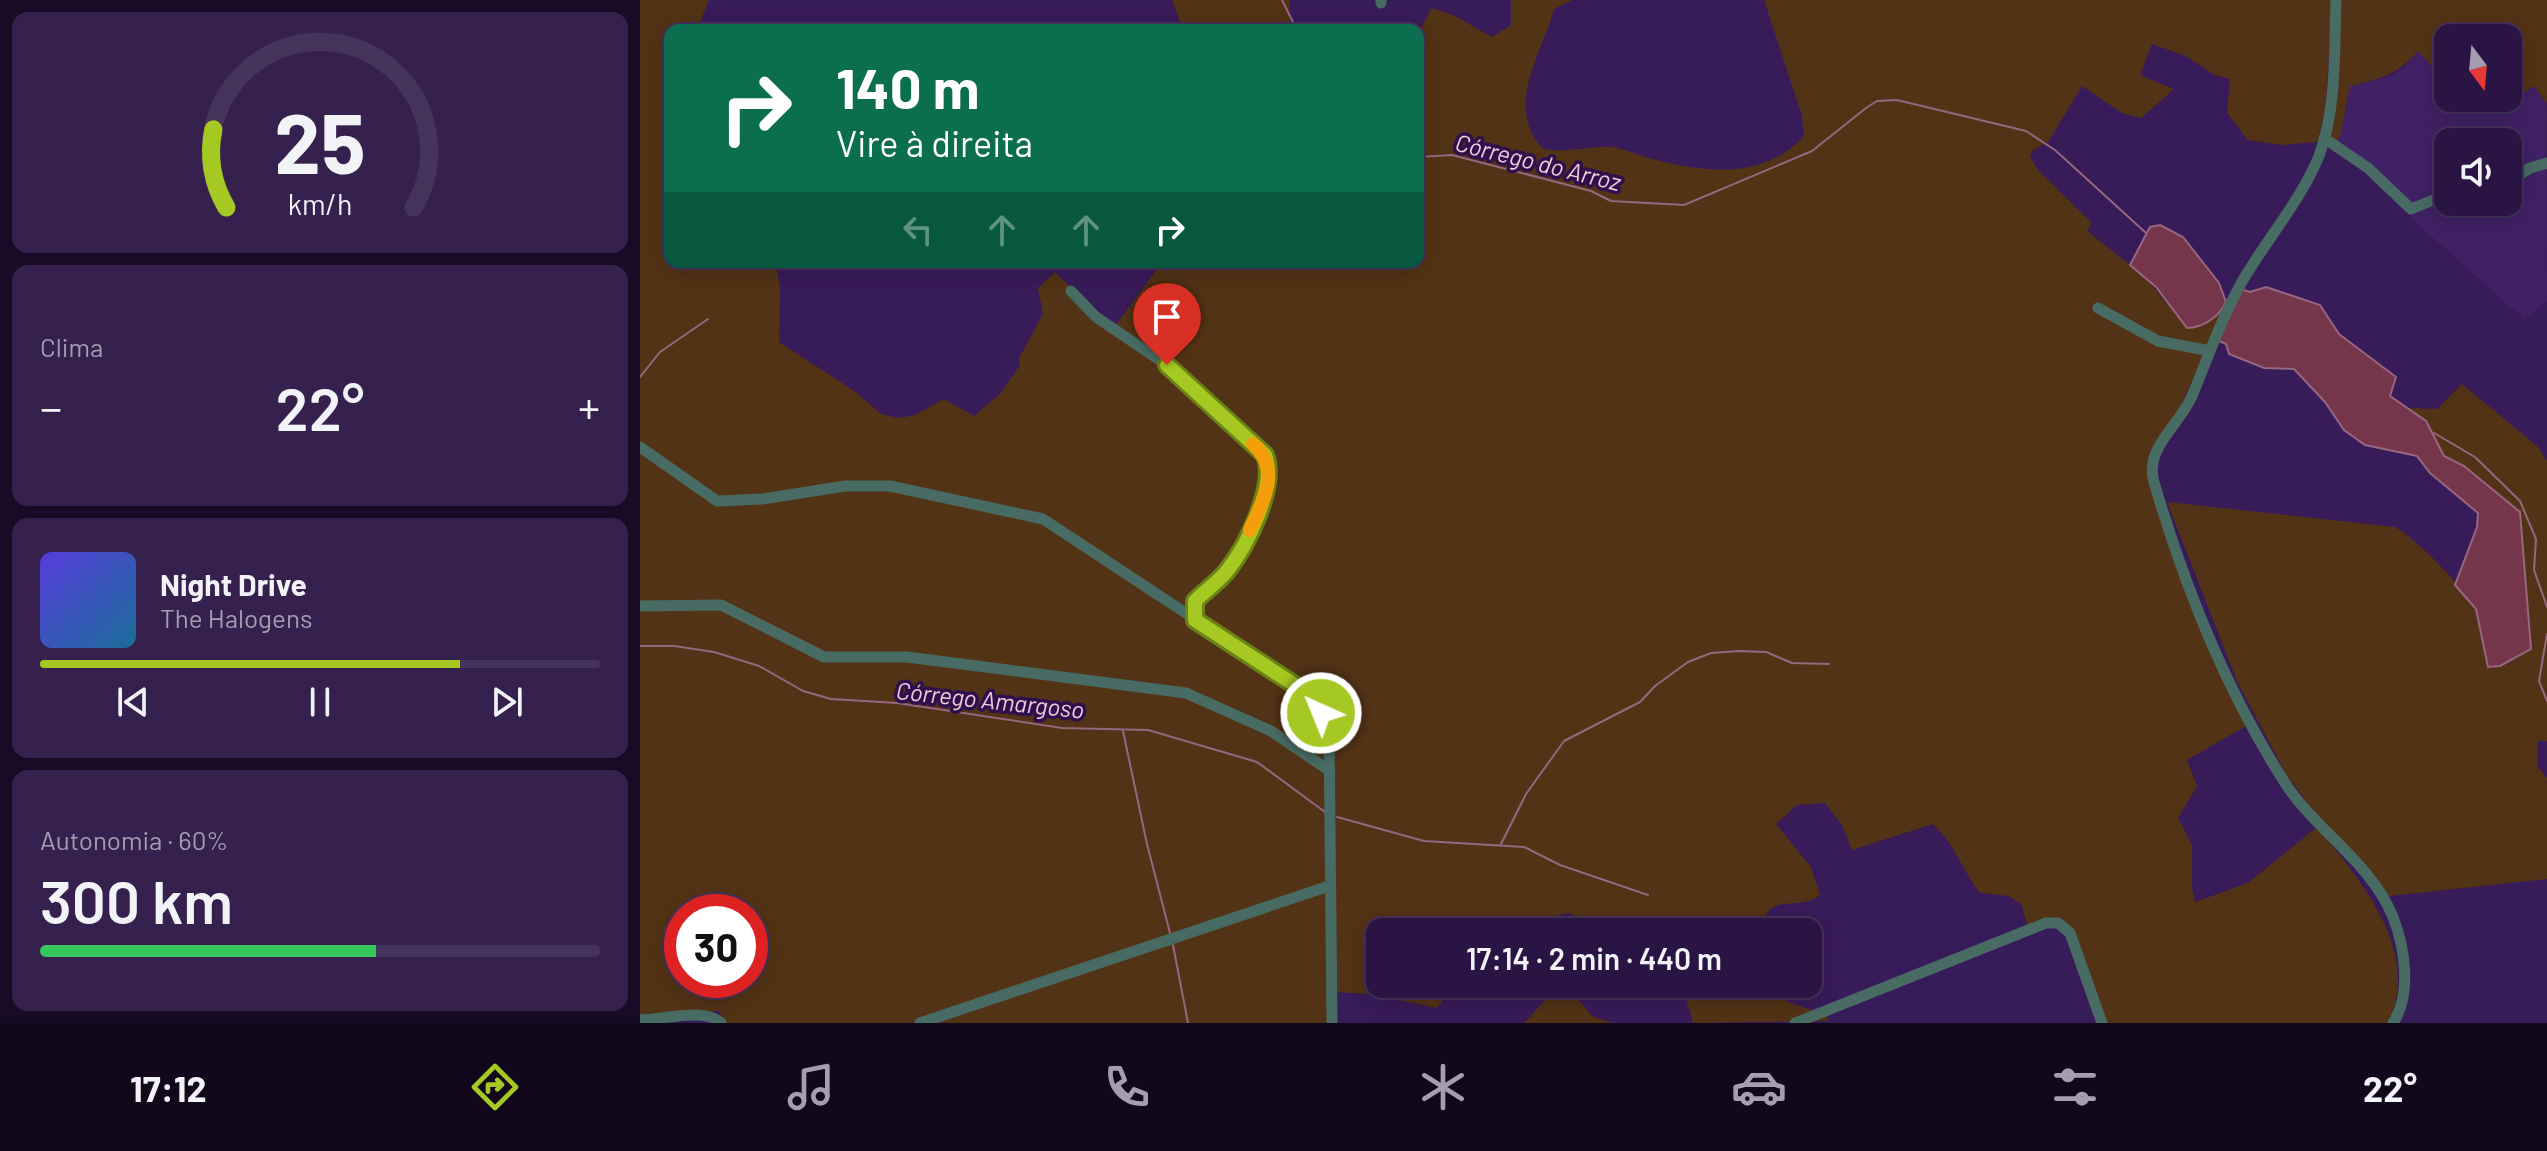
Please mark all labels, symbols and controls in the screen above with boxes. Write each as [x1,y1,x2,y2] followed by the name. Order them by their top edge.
[2434,24,2522,112] north arrow
[2434,24,2522,216] map controls
[836,53,980,120] text: 140 m
[704,56,808,160] icon: right
[274,91,366,191] text: 25
[836,121,1033,164] text: Vire à direita
[1453,127,1625,196] water label: Córrego do Arroz
[2434,128,2522,216] button: sound
[288,187,352,222] text: km/h
[896,208,940,252] icon: left
[980,208,1024,252] icon: ahead
[1064,208,1108,252] icon: ahead
[1148,208,1192,252] icon: right
[1133,283,1201,365] pin
[1145,295,1189,339] icon: arrive
[40,331,103,362] text: Clima
[276,371,364,443] text: 22°
[40,380,62,433] text: −
[578,380,600,433] text: +
[160,566,307,602] text: Night Drive
[160,602,312,633] text: The Halogens
[1279,671,1363,755] position arrow
[895,675,1086,724] water label: Córrego Amargoso
[111,680,155,724] icon: previous
[298,680,342,724] icon: pause
[485,680,529,724] icon: next
[40,824,228,855] text: Autonomia · 60%
[40,864,233,936] text: 300 km
[664,894,768,998] speed limit sign: 30
[1466,940,1722,976] text: 17:14 · 2 min · 440 m
[467,1059,523,1115] icon: directions
[783,1059,839,1115] icon: music
[1099,1059,1155,1115] icon: phone
[1415,1059,1471,1115] icon: climate
[1731,1059,1787,1115] icon: car
[2047,1059,2103,1115] icon: filters
[130,1066,207,1109] text: 17:12
[2363,1066,2417,1109] text: 22°

